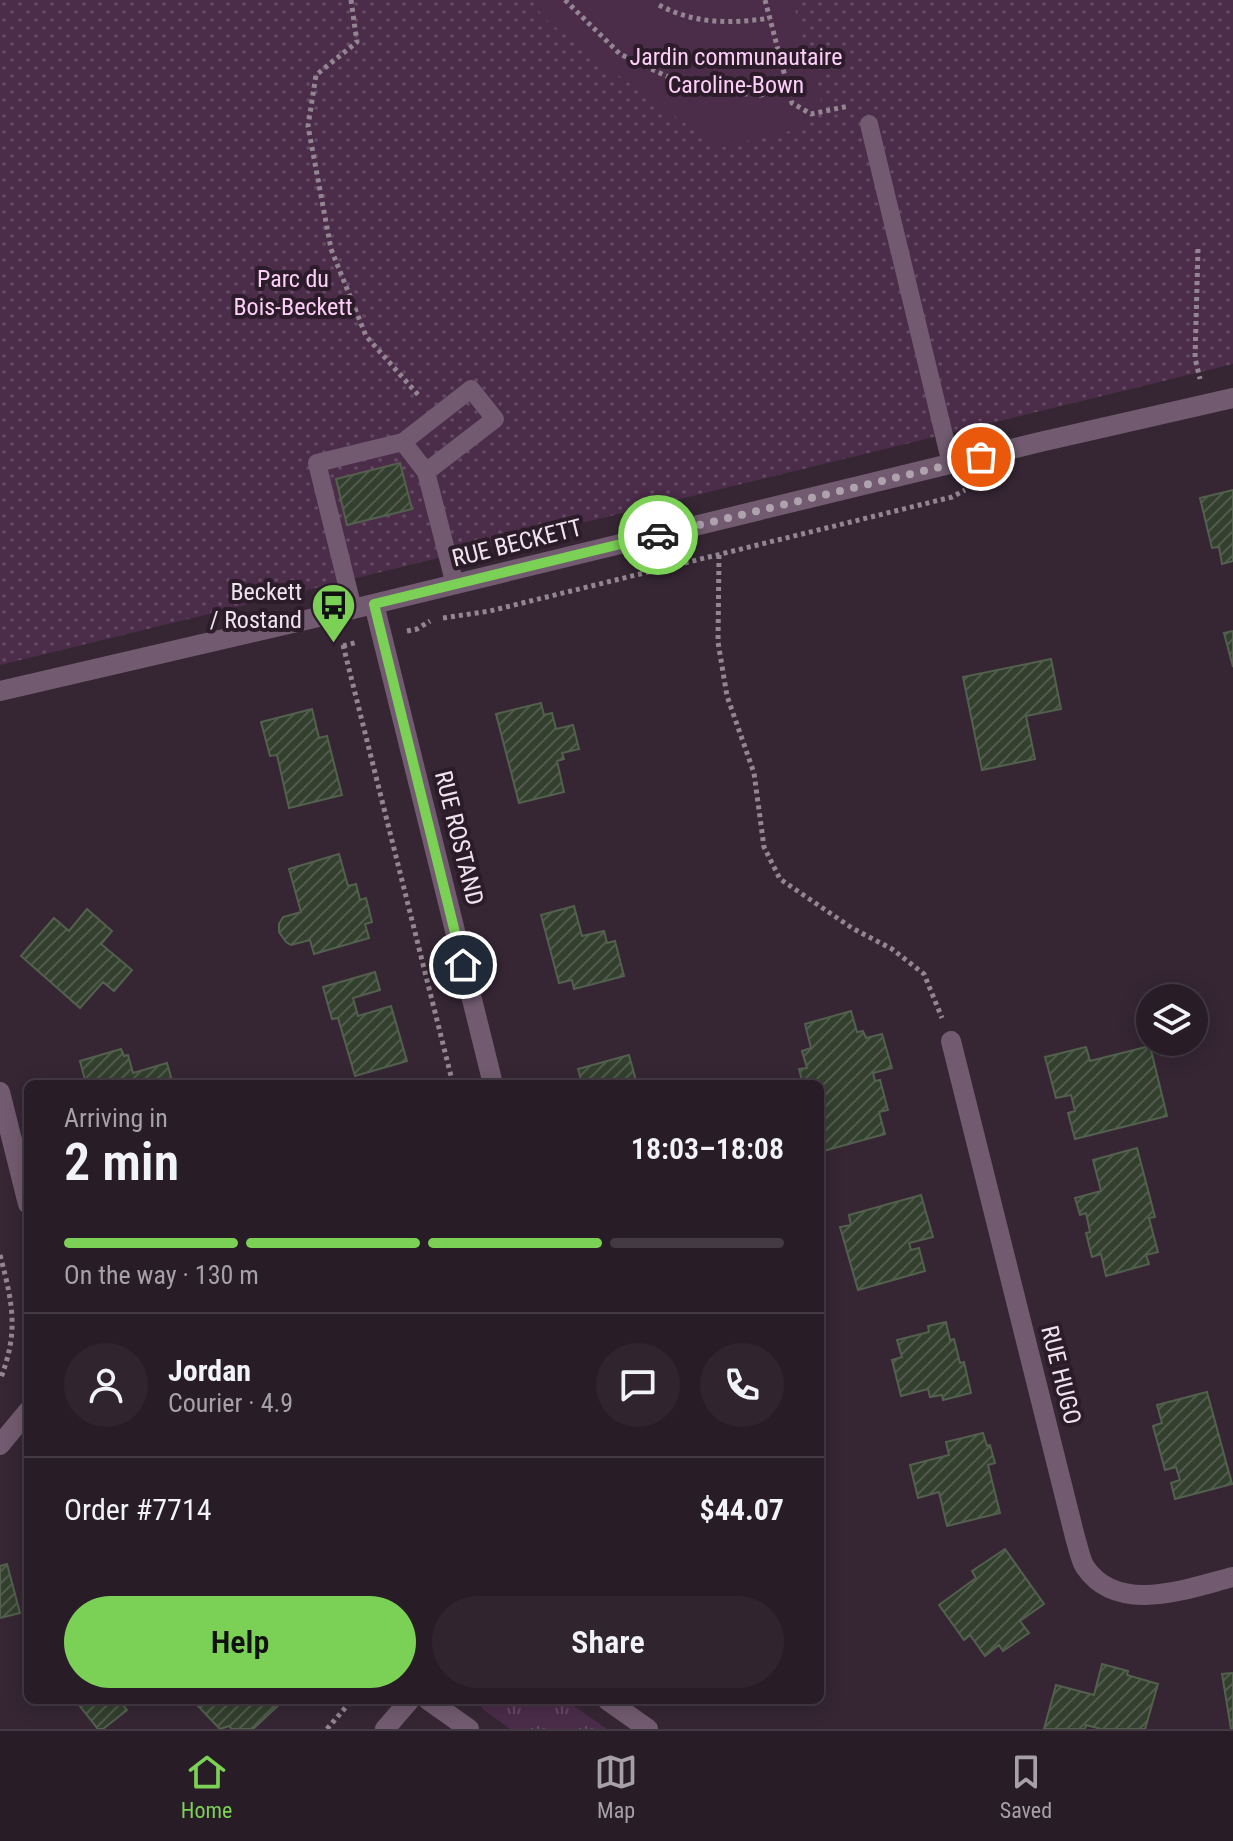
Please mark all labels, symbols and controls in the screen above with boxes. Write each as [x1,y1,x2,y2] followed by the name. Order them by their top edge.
[630,43,842,99] park label: Jardin communautaire Caroline-Bown
[233,265,353,321] park label: Parc du Bois-Beckett
[947,423,1015,491] pin
[959,435,1003,479] icon: bag
[618,495,698,575] courier
[449,513,585,573] street label: RUE BECKETT
[636,513,680,557] icon: car
[210,578,302,634] place label: Beckett / Rostand
[309,582,357,645] bus stop icon: Beckett / Rostand
[429,768,489,908] street label: RUE ROSTAND
[429,931,497,999] pin
[441,943,485,987] icon: home
[1136,984,1208,1056] map controls
[1136,984,1208,1056] button: layers
[64,1103,168,1133] text: Arriving in
[631,1131,784,1166] text: 18:03–18:08
[64,1132,179,1193] text: 2 min
[64,1260,259,1290] text: On the way · 130 m
[1035,1323,1087,1427] street label: RUE HUGO
[64,1343,148,1427] button: person
[596,1343,680,1427] button: chat
[700,1343,784,1427] button: phone
[168,1353,251,1388] text: Jordan
[168,1388,293,1418] text: Courier · 4.9
[64,1492,212,1527] text: Order #7714
[699,1492,784,1527] text: $44.07
[64,1596,416,1688] button: Help
[432,1596,784,1688] button: Share
[181,1750,232,1823] tab: Home
[594,1750,638,1823] tab: Map
[1000,1750,1052,1823] tab: Saved

